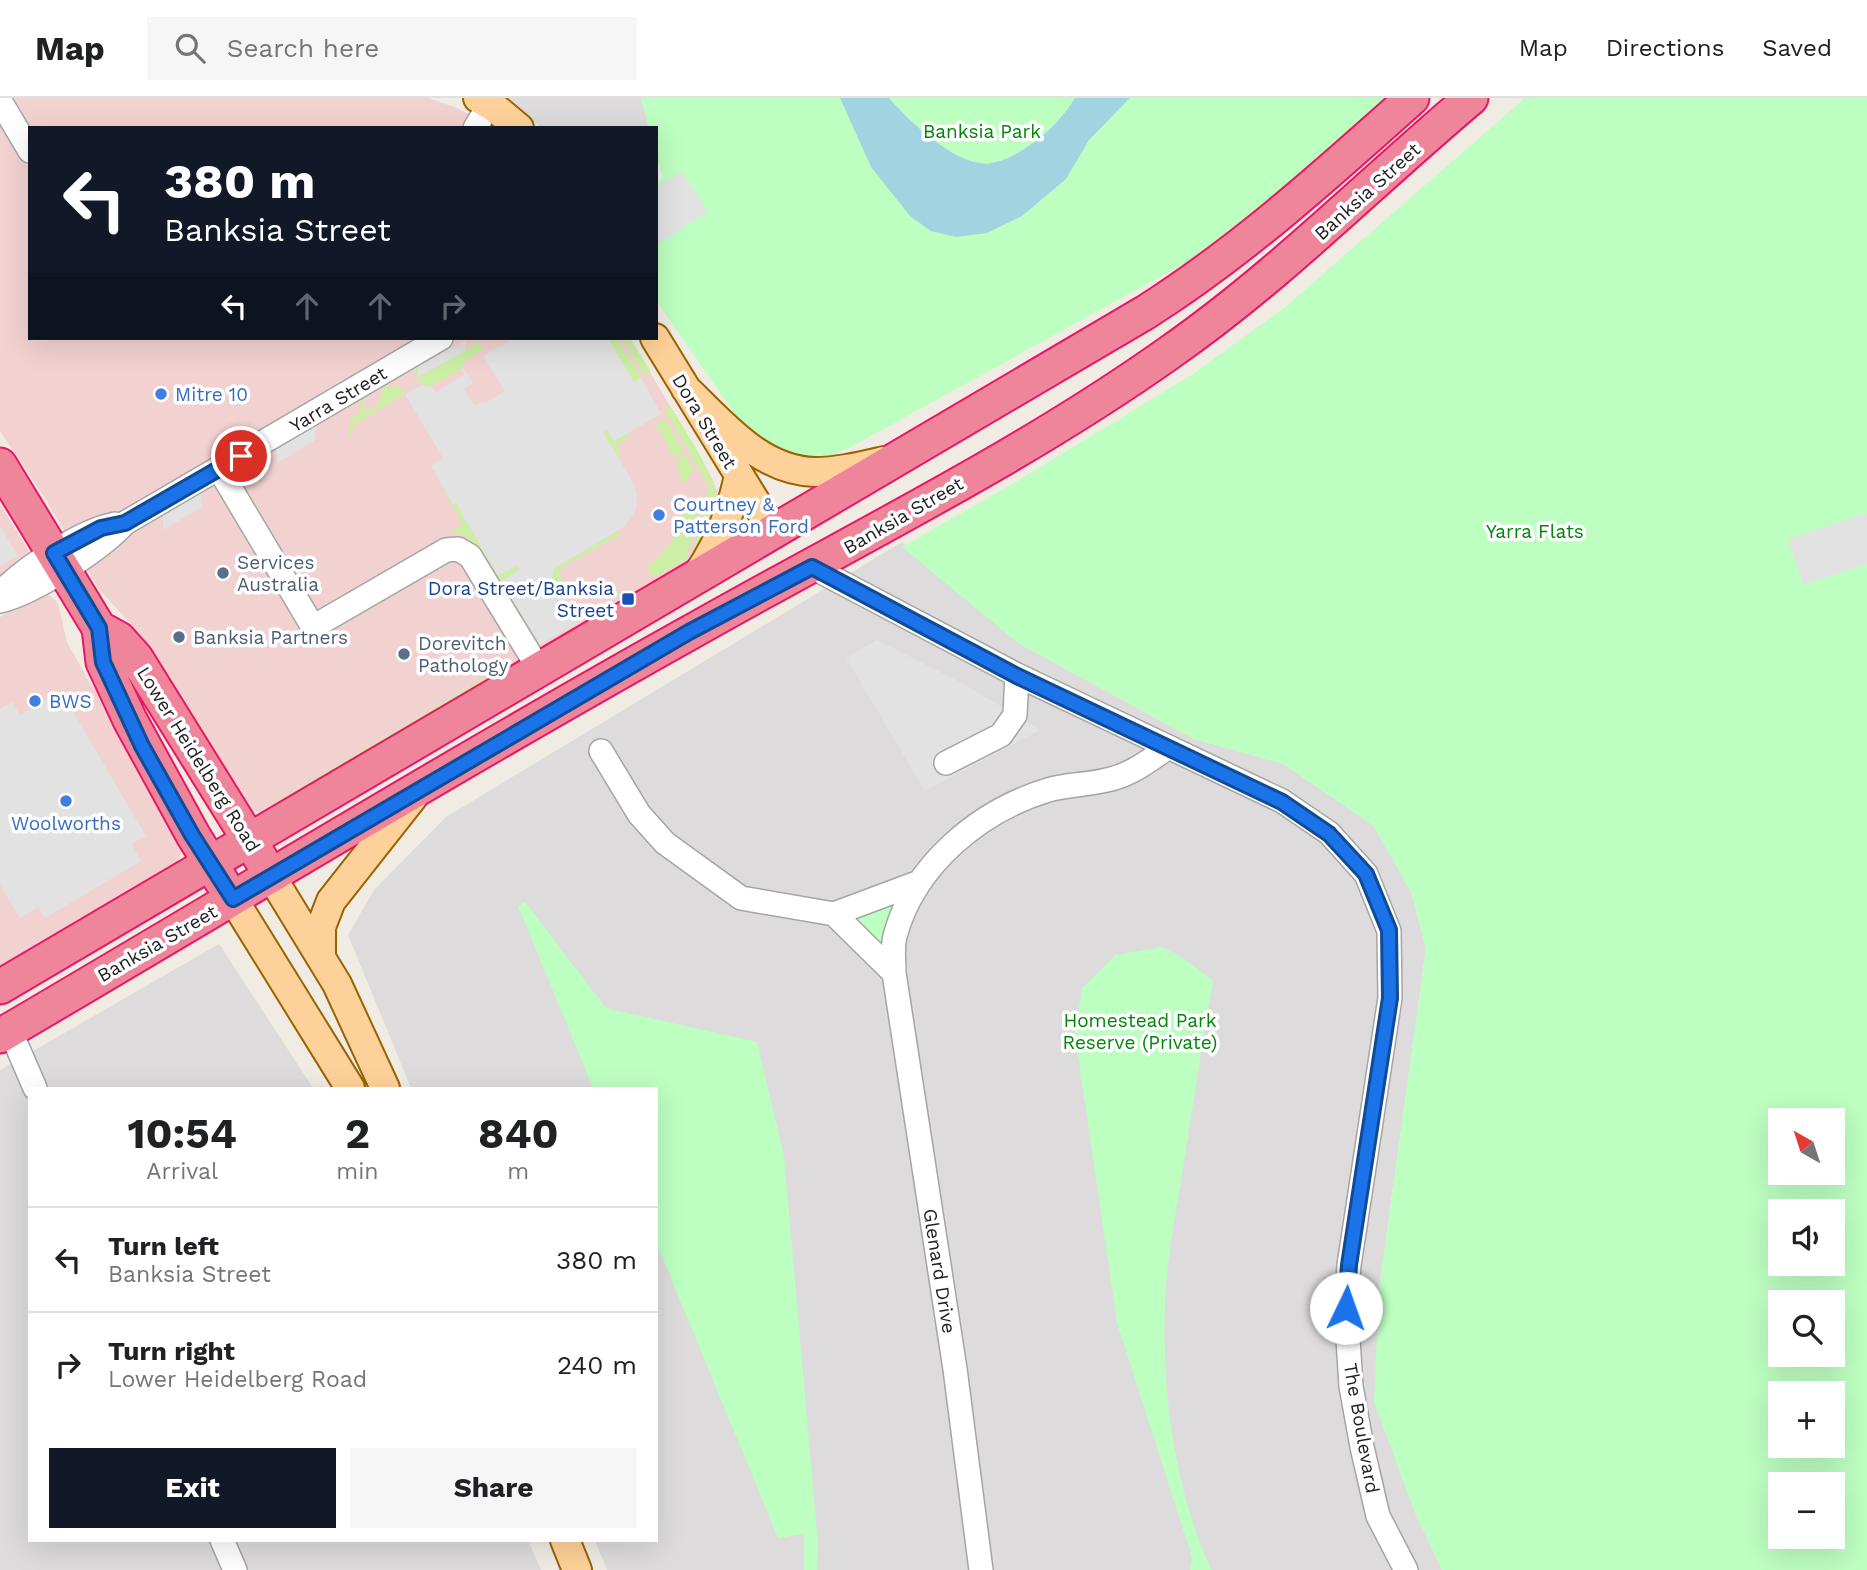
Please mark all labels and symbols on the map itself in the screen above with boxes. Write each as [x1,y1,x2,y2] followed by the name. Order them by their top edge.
[923,120,1041,143] park label: Banksia Park
[1310,138,1425,245] street label: Banksia Street
[286,361,391,437] street label: Yarra Street
[667,370,742,473] street label: Dora Street
[175,383,248,406] place label: Mitre 10
[153,386,169,402] marker: Mitre 10
[211,426,271,486] pin
[839,472,967,559] street label: Banksia Street
[673,493,809,538] place label: Courtney & Patterson Ford
[651,507,667,523] marker: Courtney & Patterson Ford
[1486,520,1584,543] park label: Yarra Flats
[237,551,319,596] place label: Services Australia
[215,565,231,581] marker: Services Australia
[428,577,614,622] place label: Dora Street/Banksia Street
[620,591,636,607] marker: Dora Street/Banksia Street
[193,626,348,649] place label: Banksia Partners
[171,629,187,645] marker: Banksia Partners
[418,632,508,677] place label: Dorevitch Pathology
[396,646,412,662] marker: Dorevitch Pathology
[132,662,265,856] street label: Lower Heidelberg Road
[49,690,92,713] place label: BWS
[27,693,43,709] marker: BWS
[58,793,74,809] marker: Woolworths
[11,812,121,835] place label: Woolworths
[93,900,221,987] street label: Banksia Street
[1063,1009,1217,1054] park label: Homestead Park Reserve (Private)
[1768,1108,1844,1185] north arrow
[918,1207,961,1335] street label: Glenard Drive
[1309,1271,1383,1345] position arrow
[1339,1361,1384,1495] street label: The Boulevard

